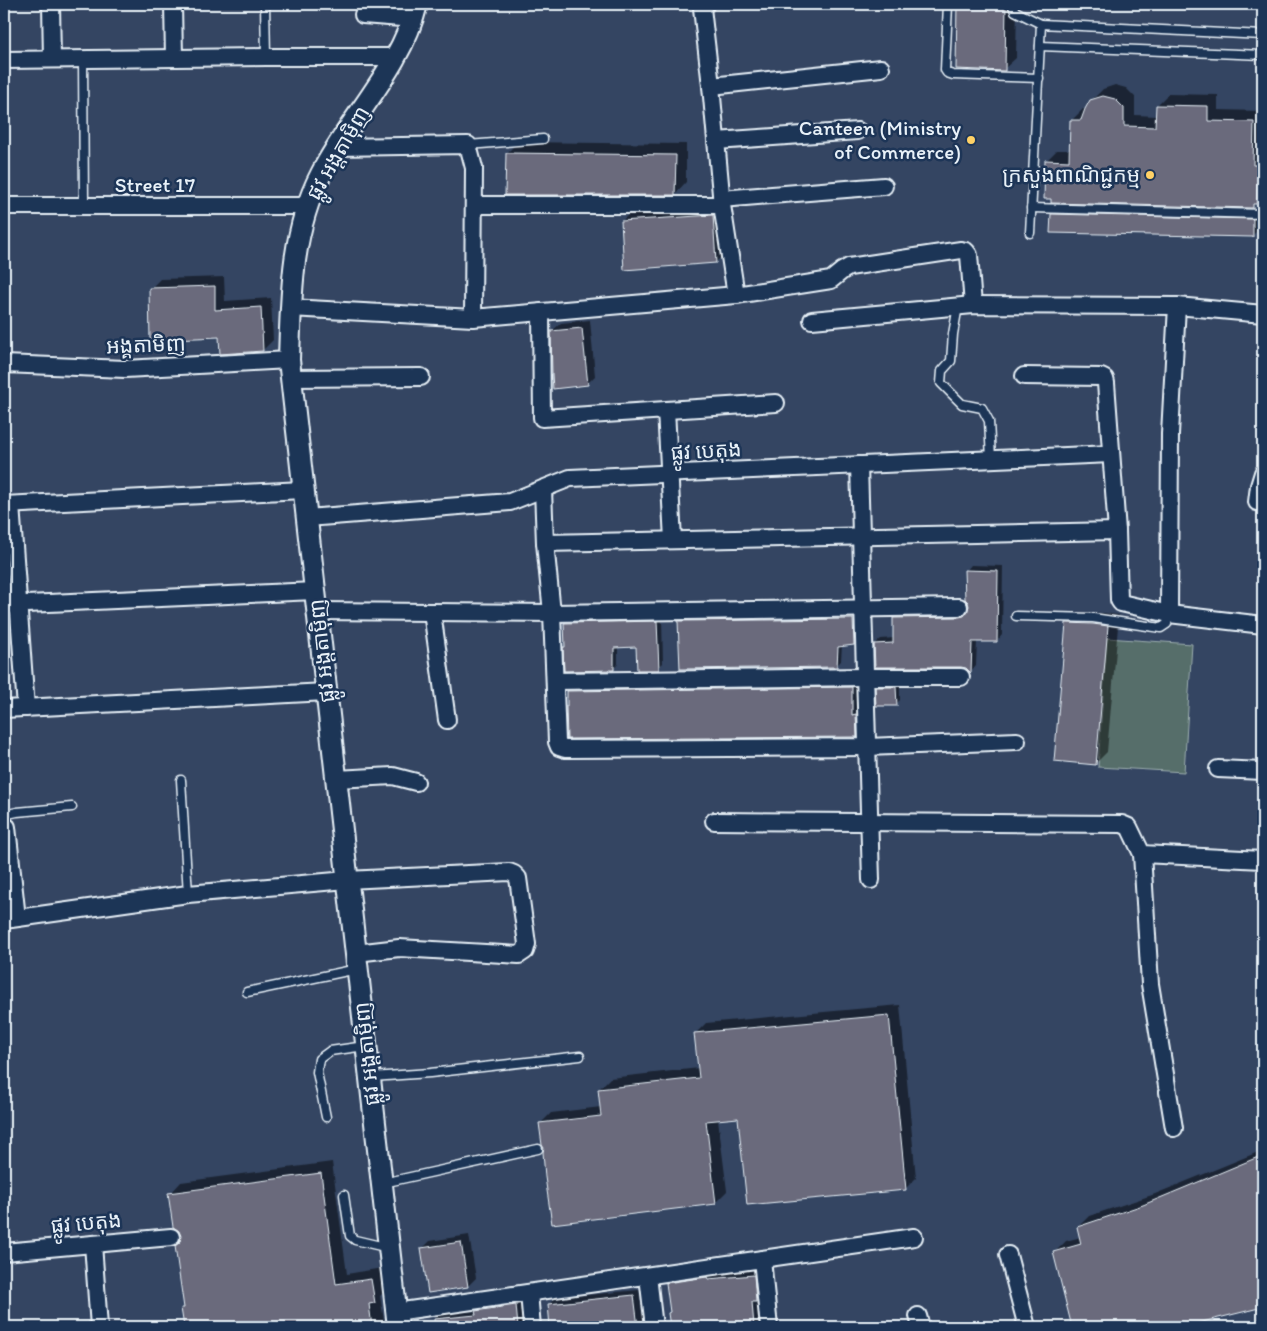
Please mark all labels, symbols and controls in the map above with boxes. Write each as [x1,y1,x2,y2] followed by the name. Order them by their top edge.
[301,101,381,208] street label: ផ្លូវ អង្តតាម៉ិញ
[799,115,961,164] place label: Canteen (Ministry of Commerce)
[965,134,977,146] marker: Canteen (Ministry of Commerce)
[1002,162,1140,189] place label: ក្រសួងពាណិជ្ជកម្ម
[1144,169,1156,181] marker: ក្រសួងពាណិជ្ជកម្ម
[115,172,195,197] street label: Street 17
[106,331,186,360] street label: អង្គតាមិញ
[670,436,742,472] street label: ផ្លូវ បេតុង
[304,597,347,704] street label: ផ្លូវ អង្តតាម៉ិញ
[349,1000,392,1107] street label: ផ្លូវ អង្តតាម៉ិញ
[50,1207,123,1245] street label: ផ្លូវ បេតុង

